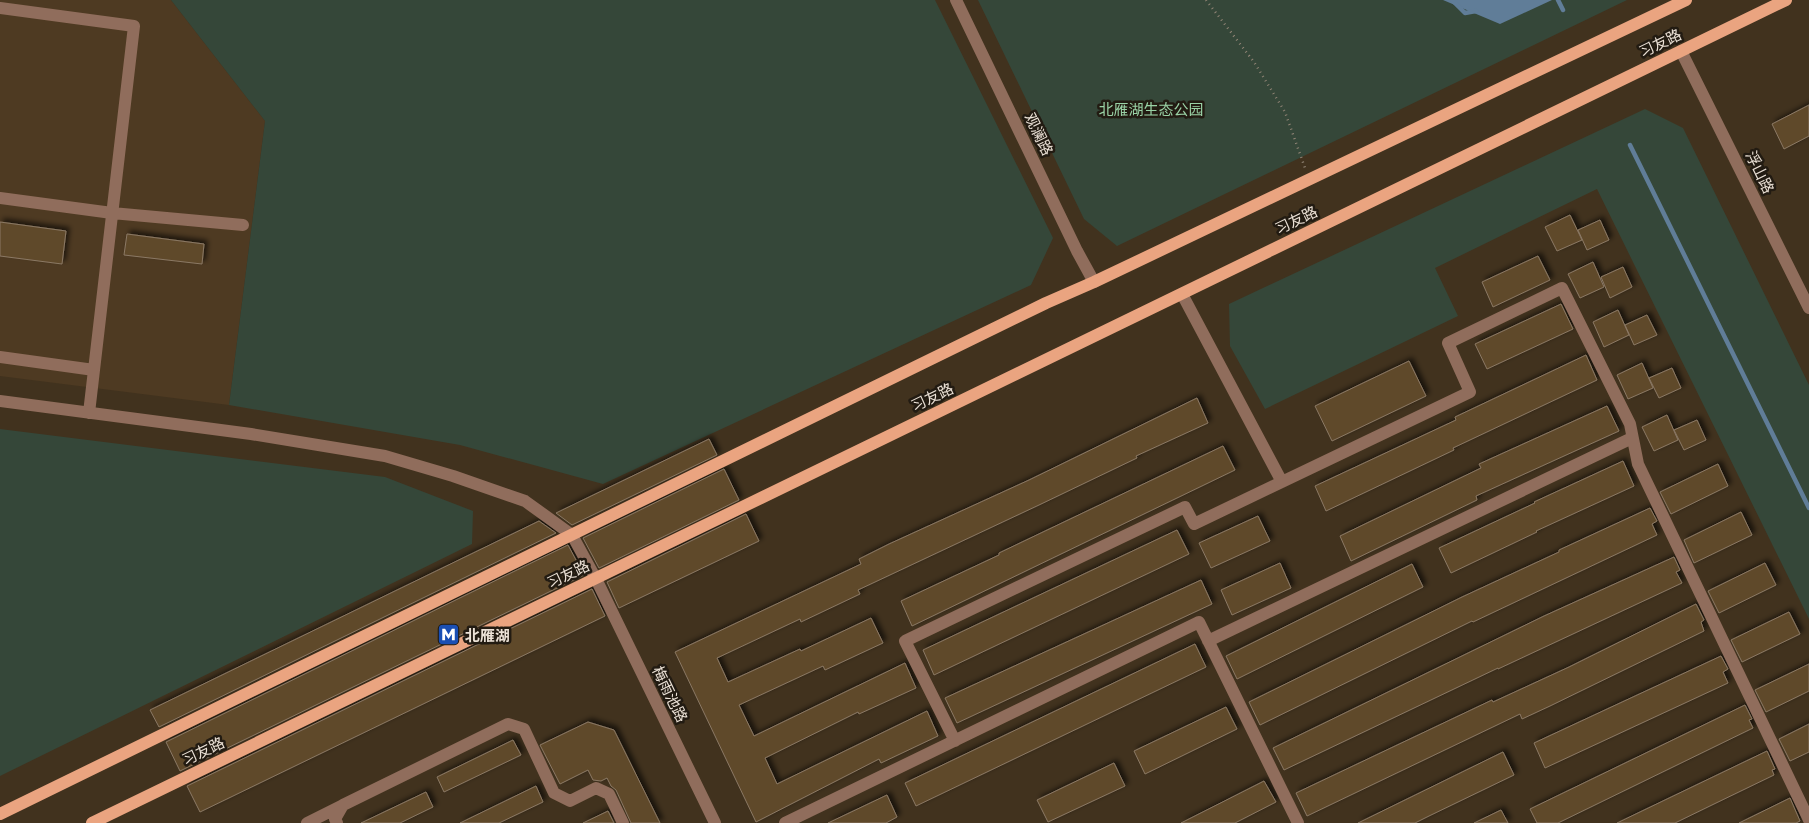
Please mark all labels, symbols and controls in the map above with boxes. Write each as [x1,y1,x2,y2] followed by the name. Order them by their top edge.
[1636,25,1684,61] street label: 习友路
[1098,101,1204,118] park label: 北雁湖生态公园
[1021,110,1057,158] street label: 观澜路
[1742,148,1778,196] street label: 浮山路
[1272,202,1320,238] street label: 习友路
[908,379,956,415] street label: 习友路
[544,556,592,592] street label: 习友路
[437,623,461,647] metro station icon: 北雁湖
[465,627,510,644] place label: 北雁湖
[649,663,691,725] street label: 梅雨池路
[179,733,227,769] street label: 习友路

